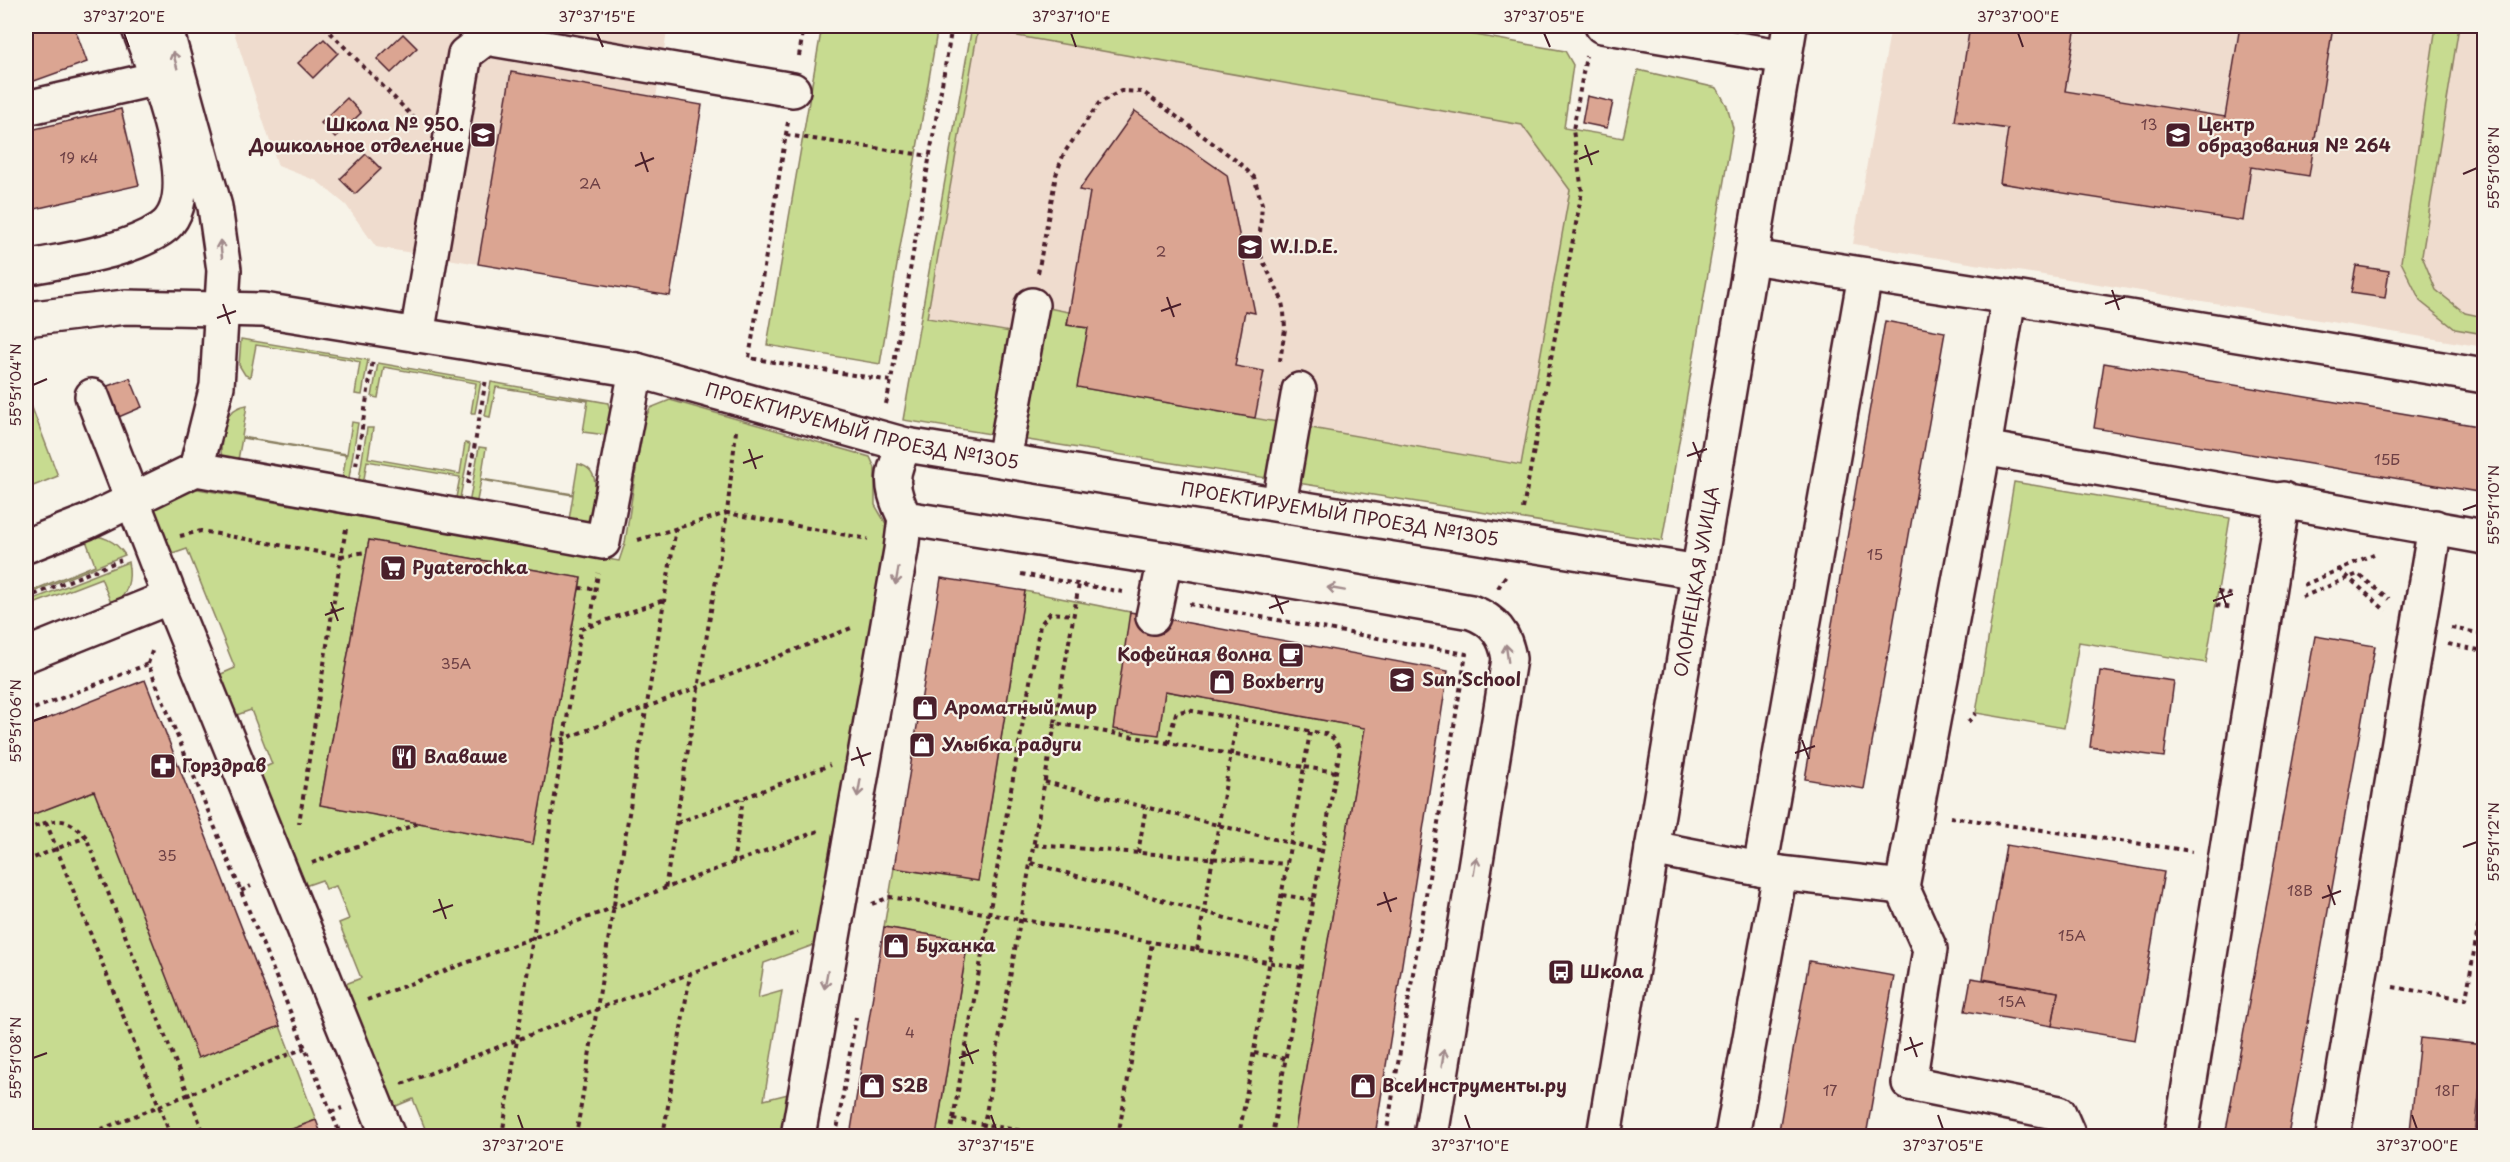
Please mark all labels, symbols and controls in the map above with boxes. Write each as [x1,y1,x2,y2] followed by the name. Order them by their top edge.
[83,4,165,27] text: 37°37'20"E
[558,4,636,27] text: 37°37'15"E
[1032,4,1110,27] text: 37°37'10"E
[1503,4,1585,27] text: 37°37'05"E
[1977,4,2059,27] text: 37°37'00"E
[169,51,180,70] one-way arrow
[248,110,464,158] place label: Школа № 950. Дошкольное отделение
[2198,110,2391,158] place label: Центр образования № 264
[2141,112,2157,135] house number: 13
[468,120,498,150] school or university icon: Школа № 950. Дошкольное отделение
[2163,120,2193,150] school or university icon: Центр образования № 264
[2481,126,2504,210] text: 55°51'08"N
[60,145,99,168] house number: 19 к4
[579,171,601,194] house number: 2А
[1235,232,1265,262] school or university icon: W.I.D.E.
[1270,232,1338,259] place label: W.I.D.E.
[1156,239,1166,262] house number: 2
[215,240,226,260] one-way arrow
[3,343,26,427] text: 55°51'04"N
[703,375,1021,475] street label: ПРОЕКТИРУЕМЫЙ ПРОЕЗД №1305
[2374,447,2400,470] house number: 15Б
[2481,465,2504,545] text: 55°51'10"N
[1179,474,1501,552] street label: ПРОЕКТИРУЕМЫЙ ПРОЕЗД №1305
[1666,484,1725,679] street label: ОЛОНЕЦКАЯ УЛИЦА
[1867,542,1883,565] house number: 15
[378,553,408,583] supermarket icon: Pyaterochka
[412,553,528,580] place label: Pyaterochka
[891,565,902,585] one-way arrow
[1327,583,1347,594] one-way arrow
[1117,640,1272,667] place label: Кофейная волна
[1276,640,1306,670] cafe icon: Кофейная волна
[1501,643,1512,663] one-way arrow
[441,651,471,674] house number: 35А
[1387,665,1417,695] school or university icon: Sun School
[1422,665,1521,692] place label: Sun School
[1207,667,1237,697] shop icon: Boxberry
[1242,667,1324,694] place label: Boxberry
[3,679,26,763] text: 55°51'06"N
[910,693,940,723] shop icon: Ароматный мир
[943,693,1097,720] place label: Ароматный мир
[907,730,937,760] shop icon: Улыбка радуги
[941,730,1082,757] place label: Улыбка радуги
[389,742,419,772] restaurant icon: Влаваше
[424,742,508,769] place label: Влаваше
[148,751,178,781] pharmacy icon: Горздрав
[182,751,266,778] place label: Горздрав
[854,778,865,798] one-way arrow
[2481,802,2504,882] text: 55°51'12"N
[157,843,177,866] house number: 35
[1470,856,1481,876] one-way arrow
[2287,878,2313,901] house number: 18В
[2058,923,2086,946] house number: 15А
[881,931,911,961] shop icon: Буханка
[916,931,996,958] place label: Буханка
[1546,957,1576,987] bus stop icon: Школа
[1580,957,1644,984] place label: Школа
[820,970,831,990] one-way arrow
[1998,989,2026,1012] house number: 15А
[3,1016,26,1100] text: 55°51'08"N
[905,1020,915,1043] house number: 4
[1438,1049,1449,1068] one-way arrow
[857,1071,887,1101] shop icon: S2B
[892,1071,928,1098] place label: S2B
[1348,1071,1378,1101] shop icon: ВсеИнструменты.ру
[1382,1071,1567,1098] place label: ВсеИнструменты.ру
[1823,1078,1837,1101] house number: 17
[2435,1078,2460,1101] house number: 18Г
[482,1133,564,1156] text: 37°37'20"E
[957,1133,1035,1156] text: 37°37'15"E
[1431,1133,1509,1156] text: 37°37'10"E
[1902,1133,1984,1156] text: 37°37'05"E
[2376,1133,2458,1156] text: 37°37'00"E

